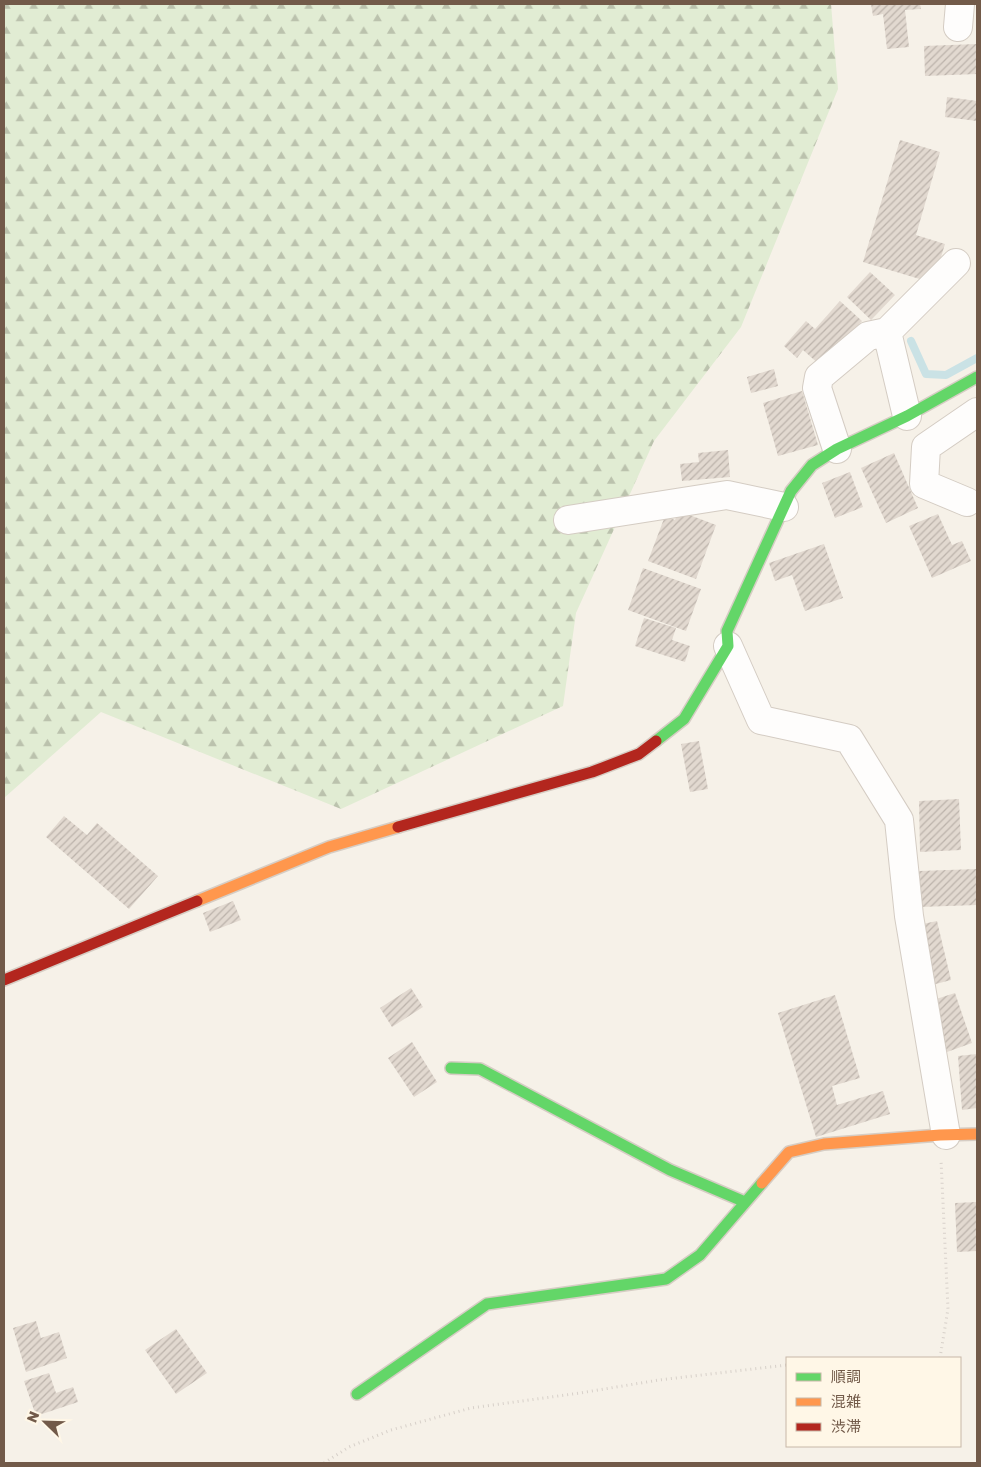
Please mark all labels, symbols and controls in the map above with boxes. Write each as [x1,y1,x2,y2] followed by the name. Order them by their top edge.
[786,1357,961,1447] legend
[831,1367,861,1385] text: 順調
[831,1392,861,1410] text: 混雑
[20,1397,70,1447] north arrow
[23,1409,42,1425] text: N
[831,1417,861,1435] text: 渋滞

